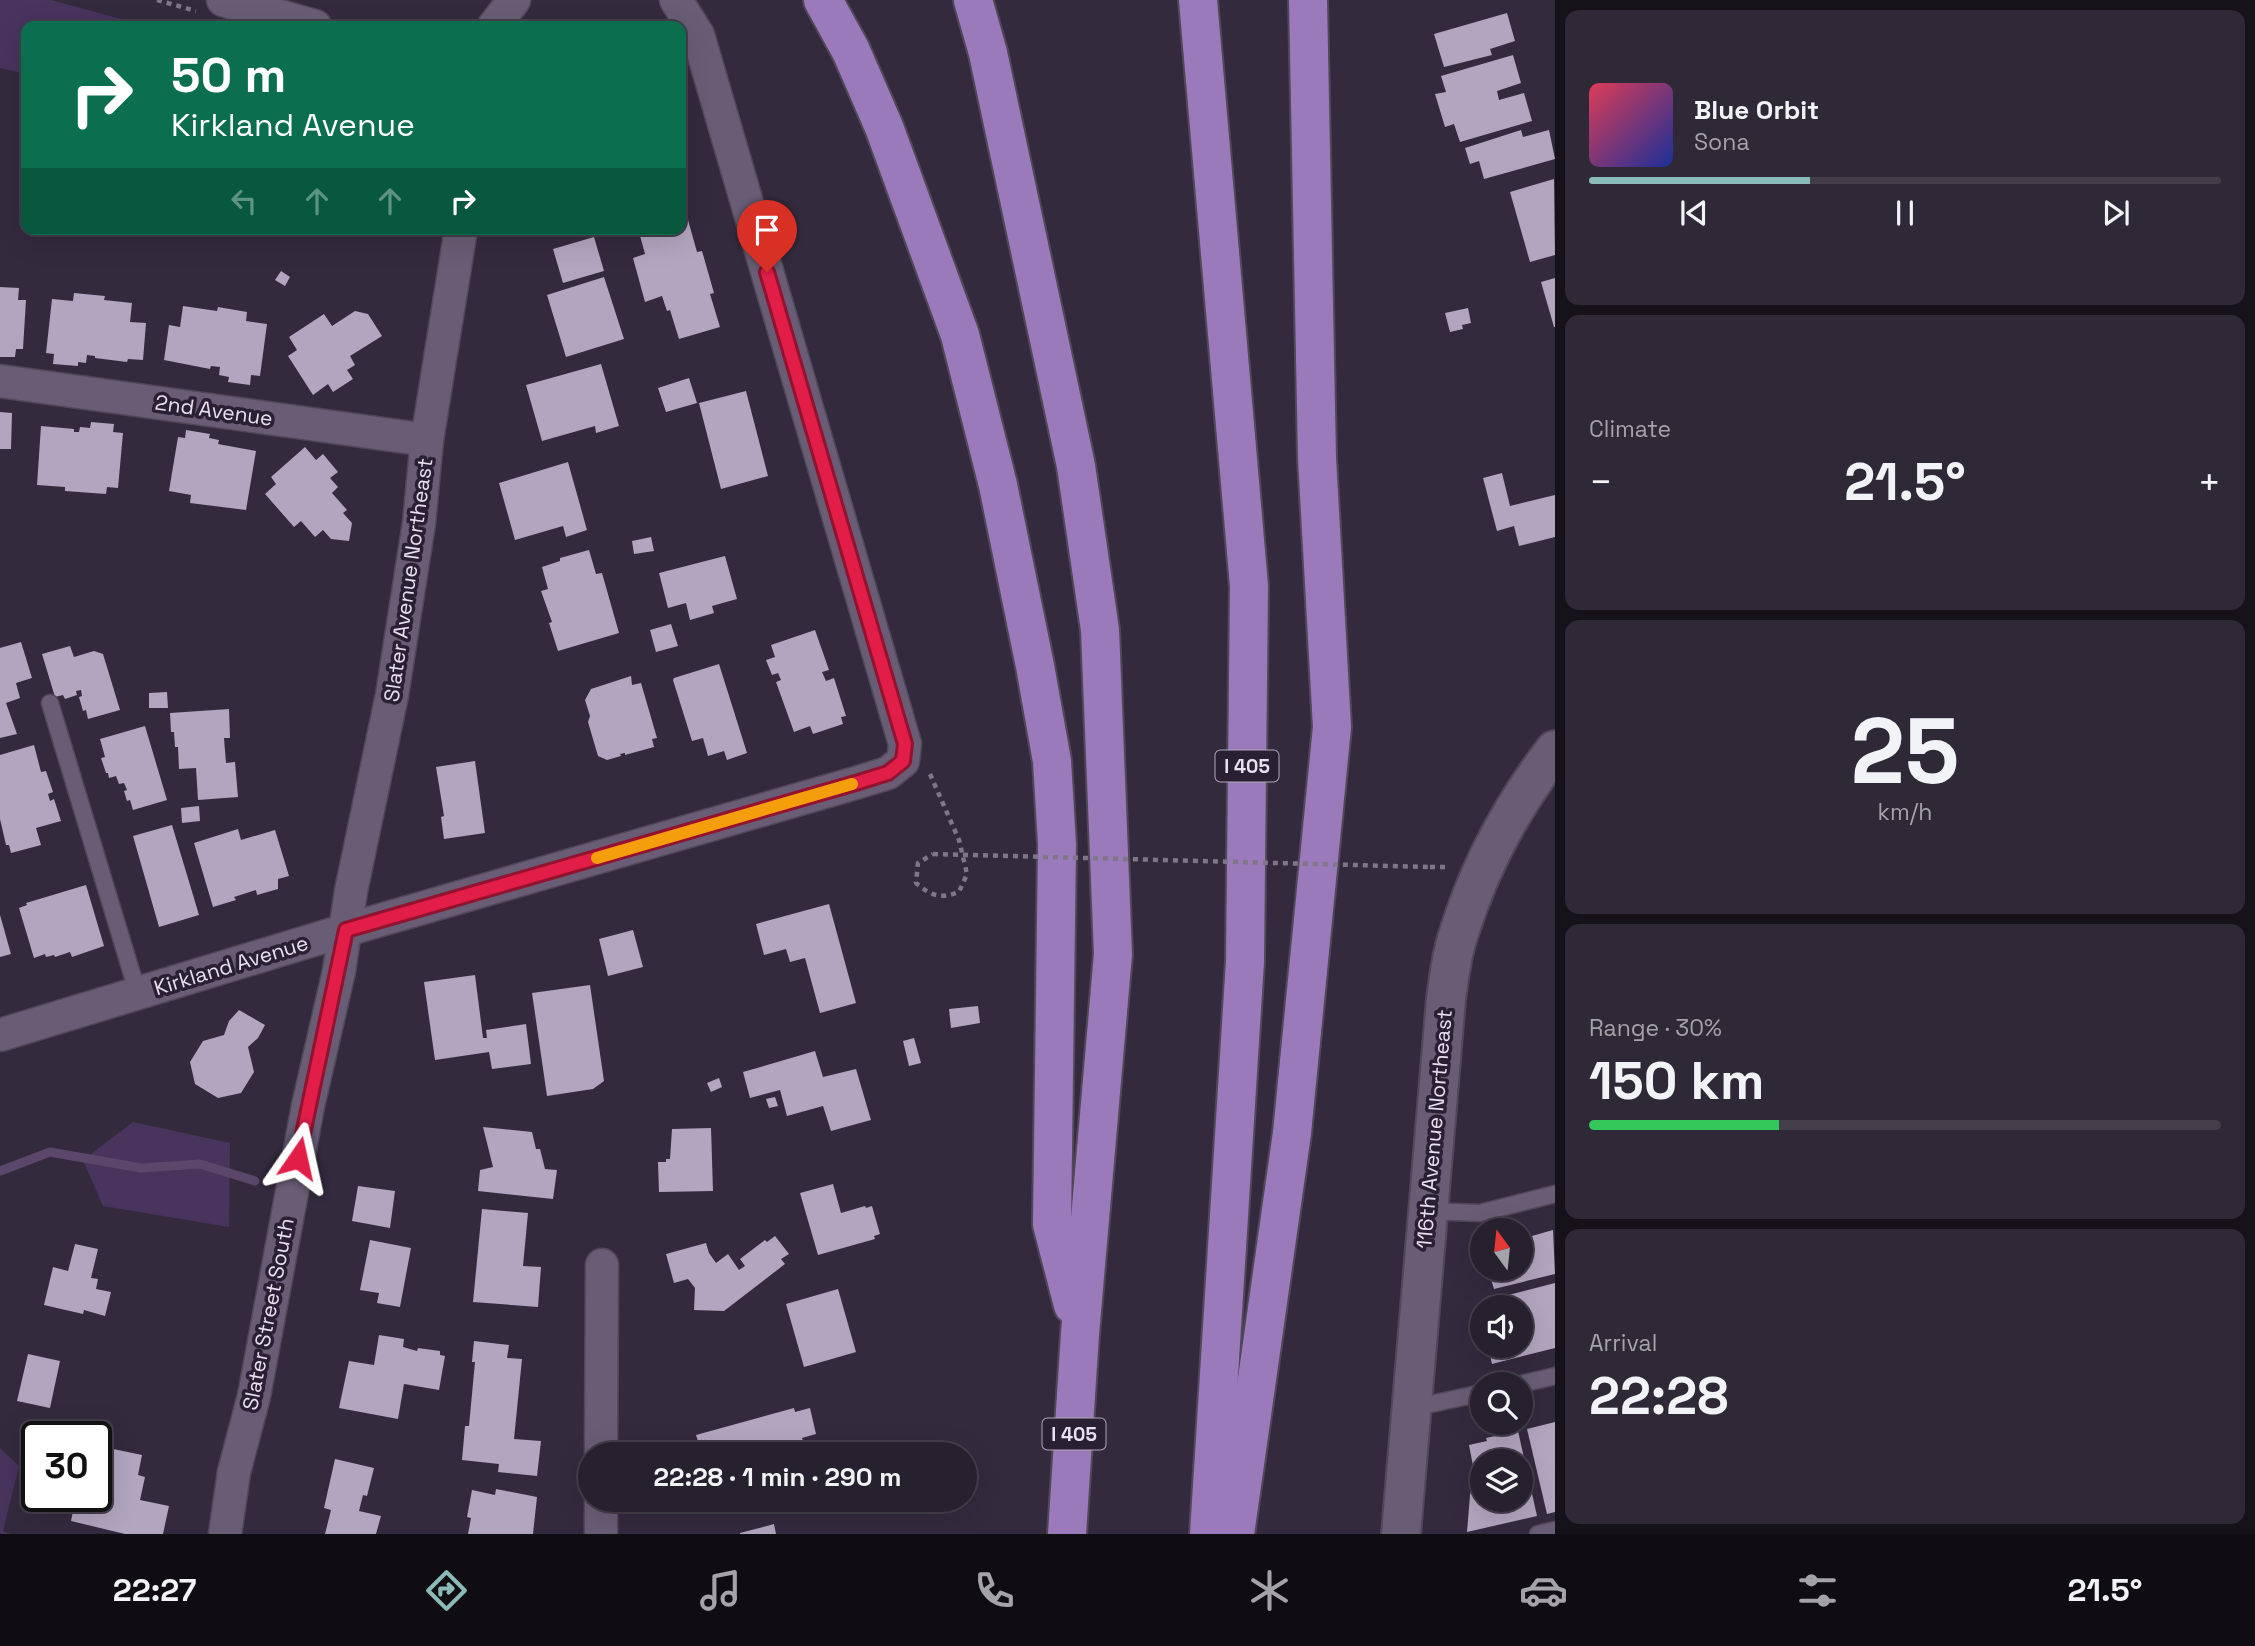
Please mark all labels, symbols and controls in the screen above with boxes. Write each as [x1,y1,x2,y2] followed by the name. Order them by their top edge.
[171,44,286,106] text: 50 m
[56,49,147,140] icon: right
[1694,93,1819,127] text: Blue Orbit
[171,105,415,145] text: Kirkland Avenue
[1694,127,1750,157] text: Sona
[225,182,263,220] icon: left
[298,182,336,220] icon: ahead
[371,182,409,220] icon: ahead
[444,182,482,220] icon: right
[1675,194,1713,232] icon: previous
[1886,194,1924,232] icon: pause
[2097,194,2135,232] icon: next
[737,200,797,272] pin
[748,211,786,249] icon: arrive
[154,388,274,432] street label: 2nd Avenue
[1589,414,1671,444] text: Climate
[1844,449,1966,515] text: 21.5°
[378,456,438,704] street label: Slater Avenue Northeast
[1589,458,1613,506] text: −
[2197,458,2221,506] text: +
[1851,693,1959,810] text: 25
[1216,750,1278,782] road number: I 405
[1878,797,1932,827] text: km/h
[151,929,311,1001] street label: Kirkland Avenue
[1410,1008,1458,1250] street label: 116th Avenue Northeast
[1589,1013,1722,1043] text: Range · 30%
[1589,1048,1764,1114] text: 150 km
[261,1121,335,1195] position arrow
[236,1216,300,1412] street label: Slater Street South
[1470,1218,1533,1281] north arrow
[1470,1218,1533,1512] map controls
[1470,1295,1533,1358] button: sound
[1589,1328,1657,1358] text: Arrival
[1589,1363,1728,1429] text: 22:28
[1470,1372,1533,1435] button: search
[1042,1418,1106,1450] road number: I 405
[21,1421,112,1512] speed limit sign: 30
[1470,1449,1533,1512] button: layers
[654,1460,902,1494] text: 22:28 · 1 min · 290 m
[422,1566,471,1615] icon: directions
[696,1566,745,1615] icon: music
[970,1566,1019,1615] icon: phone
[1245,1566,1294,1615] icon: climate
[1519,1566,1568,1615] icon: car
[1793,1566,1842,1615] icon: filters
[113,1570,197,1610] text: 22:27
[2067,1570,2142,1610] text: 21.5°

